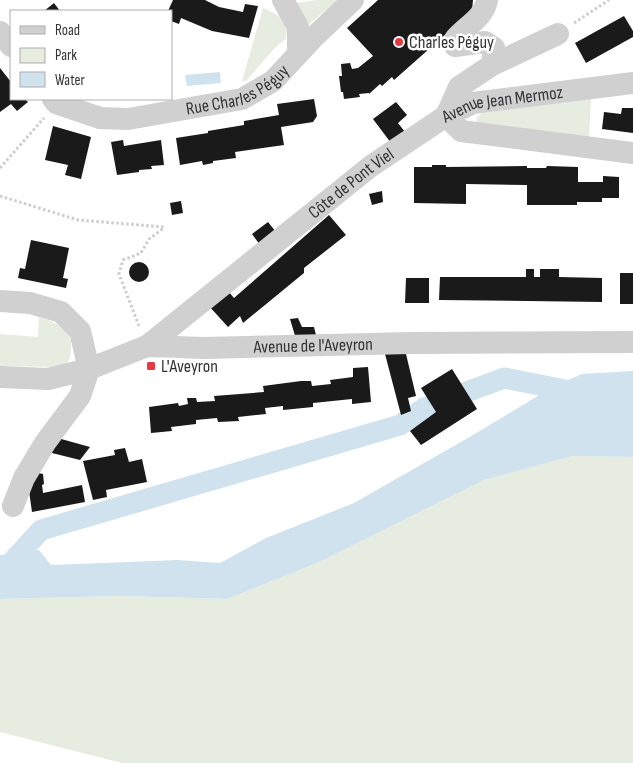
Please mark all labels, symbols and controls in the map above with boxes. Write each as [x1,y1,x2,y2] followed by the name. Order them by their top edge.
[10,10,172,100] legend
[55,21,80,40] text: Road
[409,32,494,53] place label: Charles Péguy
[393,36,405,48] marker: Charles Péguy
[55,46,77,65] text: Park
[184,61,294,120] street label: Rue Charles Péguy
[55,71,86,90] text: Water
[438,82,565,128] street label: Avenue Jean Mermoz
[304,144,398,223] street label: Côte de Pont Viel
[252,334,373,358] street label: Avenue de l'Aveyron
[161,356,218,377] place label: L'Aveyron
[145,360,157,372] marker: L'Aveyron

